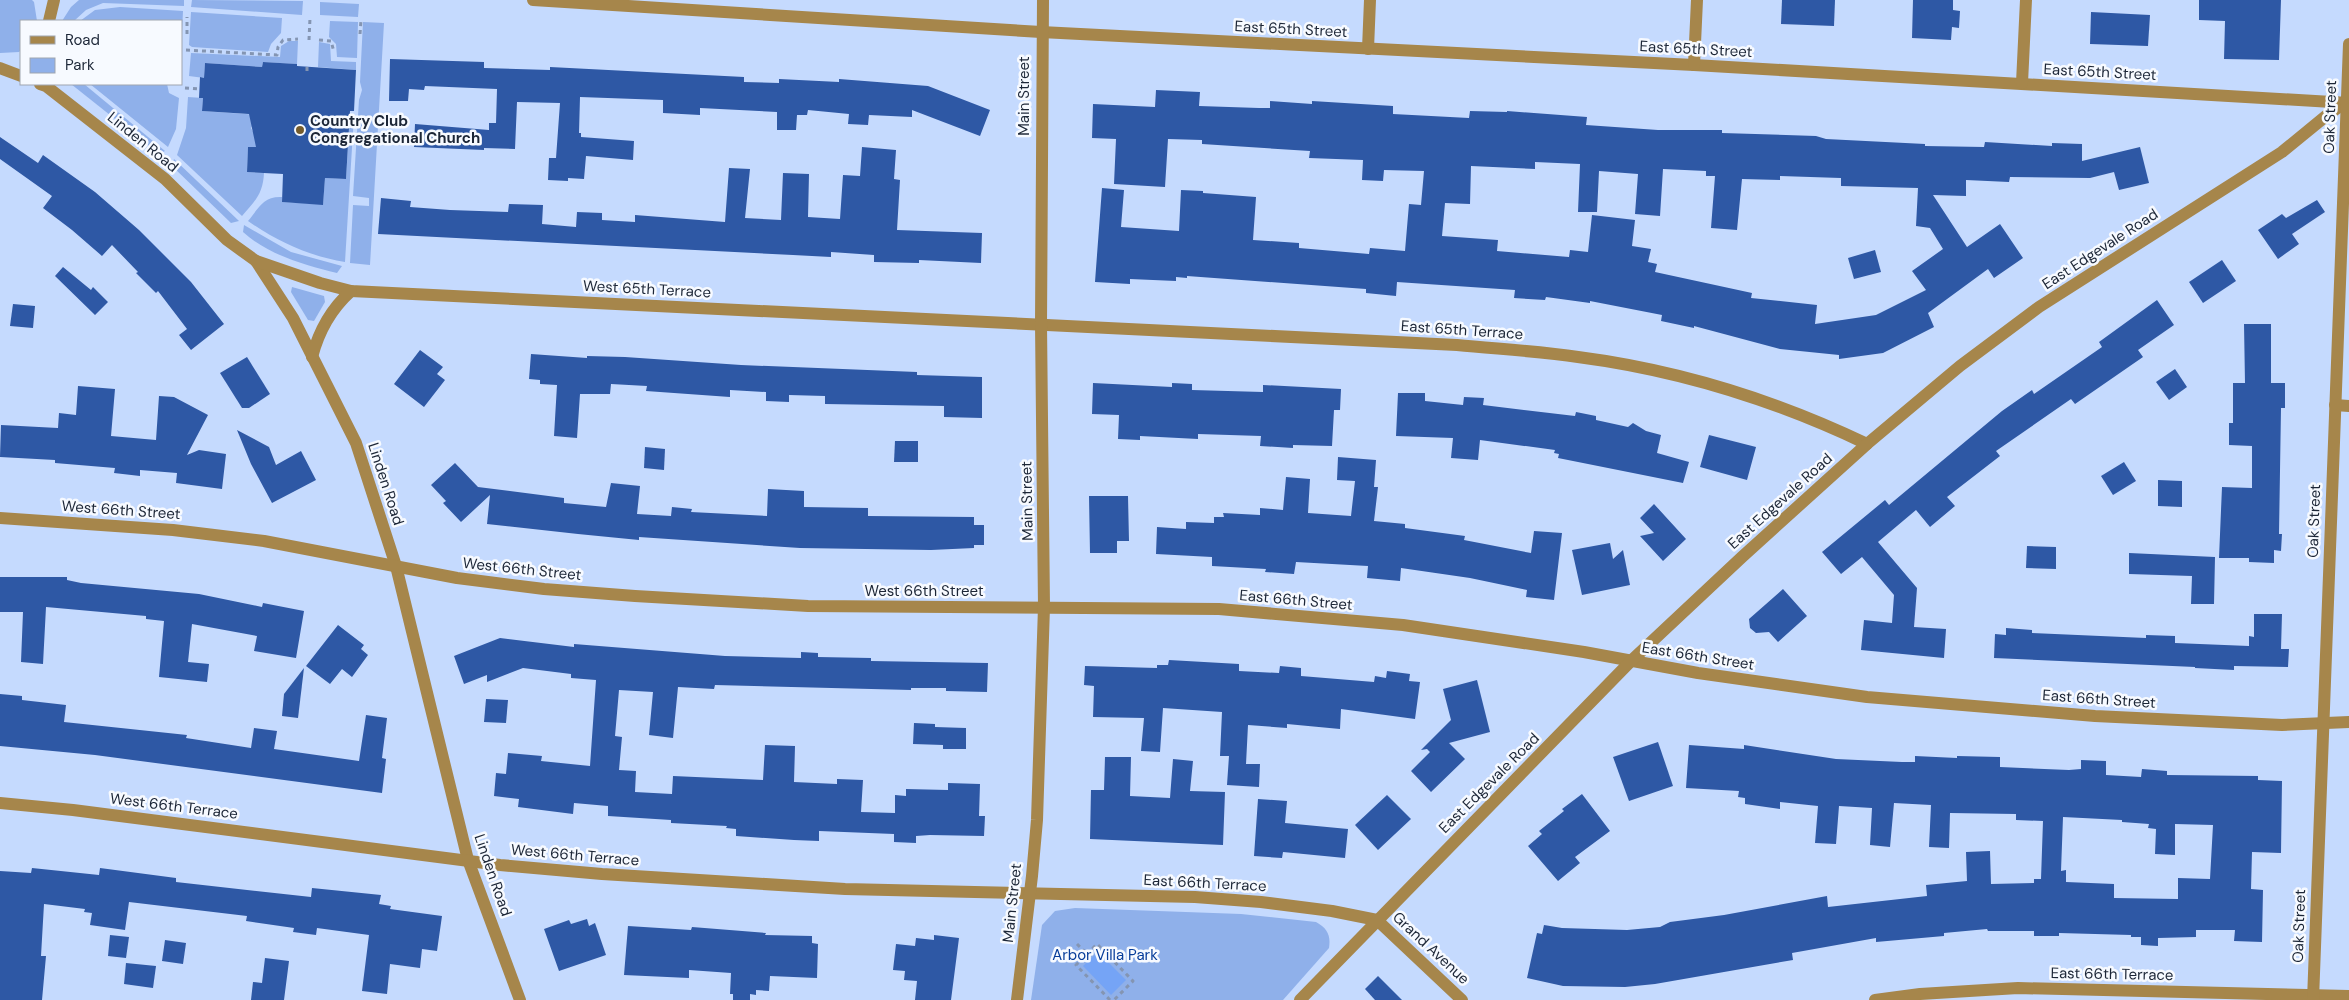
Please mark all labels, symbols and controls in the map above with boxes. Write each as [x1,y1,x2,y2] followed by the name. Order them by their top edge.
[1234,16,1348,42] street label: East 65th Street
[20,20,182,85] legend
[65,30,100,50] text: Road
[1639,36,1753,62] street label: East 65th Street
[65,55,95,75] text: Park
[1014,56,1034,136] street label: Main Street
[2043,59,2157,85] street label: East 65th Street
[2319,80,2341,154] street label: Oak Street
[103,107,183,177] street label: Linden Road
[310,111,480,148] place label: Country Club Congregational Church
[294,124,306,136] marker: Country Club Congregational Church
[2038,204,2162,294] street label: East Edgevale Road
[583,276,711,302] street label: West 65th Terrace
[1400,316,1524,344] street label: East 65th Terrace
[363,440,409,528] street label: Linden Road
[1723,449,1837,553] street label: East Edgevale Road
[1016,461,1038,541] street label: Main Street
[2303,484,2325,558] street label: Oak Street
[61,496,181,524] street label: West 66th Street
[462,553,582,585] street label: West 66th Street
[864,581,984,601] street label: West 66th Street
[1239,585,1354,615] street label: East 66th Street
[1640,637,1756,675] street label: East 66th Street
[2042,685,2156,713] street label: East 66th Street
[1434,728,1544,838] street label: East Edgevale Road
[109,788,239,824] street label: West 66th Terrace
[470,831,516,919] street label: Linden Road
[510,839,640,871] street label: West 66th Terrace
[998,862,1026,944] street label: Main Street
[1143,870,1267,896] street label: East 66th Terrace
[2288,889,2310,963] street label: Oak Street
[1388,907,1474,989] street label: Grand Avenue
[1052,945,1158,965] park label: Arbor Villa Park
[2050,963,2174,985] street label: East 66th Terrace

